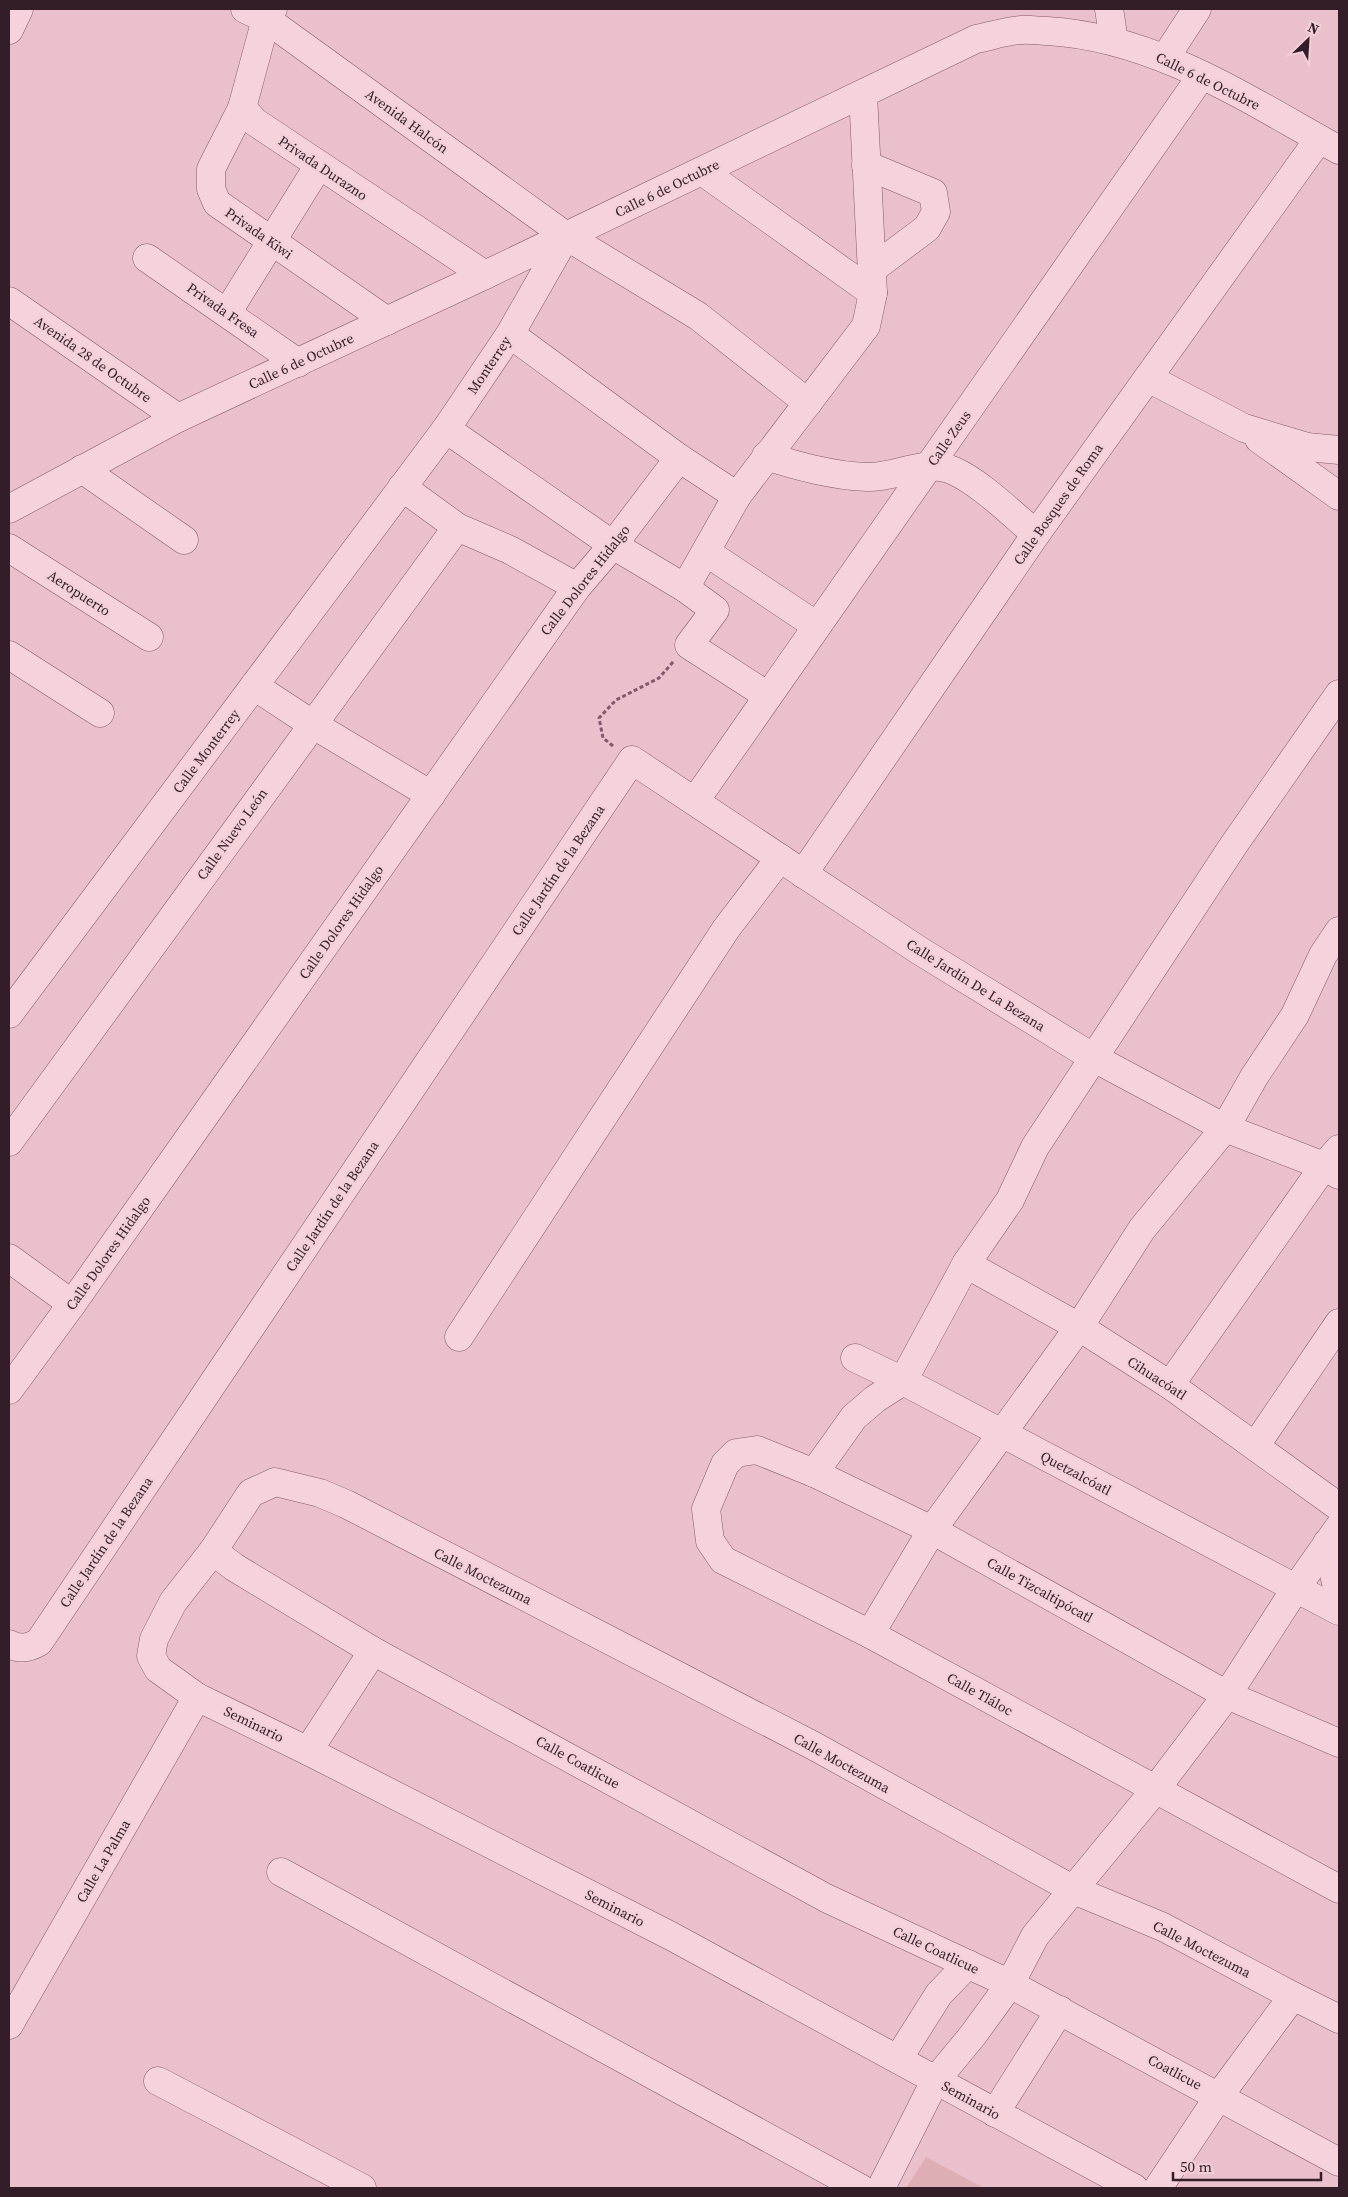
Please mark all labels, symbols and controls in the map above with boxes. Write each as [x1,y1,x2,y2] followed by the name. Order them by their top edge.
[1283,15,1333,65] north arrow
[1305,17,1322,39] text: N
[1152,47,1264,115] street label: Calle 6 de Octubre
[361,84,453,158] street label: Avenida Halcón
[274,131,372,205] street label: Privada Durazno
[611,154,723,222] street label: Calle 6 de Octubre
[221,202,297,264] street label: Privada Kiwi
[183,278,264,343] street label: Privada Fresa
[30,311,156,407] street label: Avenida 28 de Octubre
[245,328,357,394] street label: Calle 6 de Octubre
[462,331,516,398] street label: Monterrey
[923,406,975,470] street label: Calle Zeus
[1008,438,1108,569] street label: Calle Bosques de Roma
[535,520,635,639] street label: Calle Dolores Hidalgo
[44,565,115,621] street label: Aeropuerto
[168,704,245,797] street label: Calle Monterrey
[192,784,272,884] street label: Calle Nuevo León
[507,800,610,939] street label: Calle Jardín de la Bezana
[294,861,388,983] street label: Calle Dolores Hidalgo
[903,934,1050,1036] street label: Calle Jardín De La Bezana
[281,1136,384,1275] street label: Calle Jardín de la Bezana
[61,1192,155,1314] street label: Calle Dolores Hidalgo
[1123,1351,1191,1405] street label: Cihuacóatl
[1037,1446,1115,1500] street label: Quetzalcóatl
[55,1472,158,1611] street label: Calle Jardín de la Bezana
[431,1543,536,1610] street label: Calle Moctezuma
[983,1552,1097,1628] street label: Calle Tizcaltipócatl
[943,1668,1017,1720] street label: Calle Tláloc
[221,1701,288,1747] street label: Seminario
[790,1728,895,1798] street label: Calle Moctezuma
[532,1731,624,1793] street label: Calle Coatlicue
[71,1815,135,1906] street label: Calle La Palma
[582,1884,649,1932] street label: Seminario
[1150,1916,1255,1983] street label: Calle Moctezuma
[890,1921,982,1979] street label: Calle Coatlicue
[1144,2049,1206,2095] street label: Coatlicue
[938,2076,1004,2125] street label: Seminario
[1173,2150,1320,2182] scale bar
[1180,2156,1212,2177] text: 50 m

